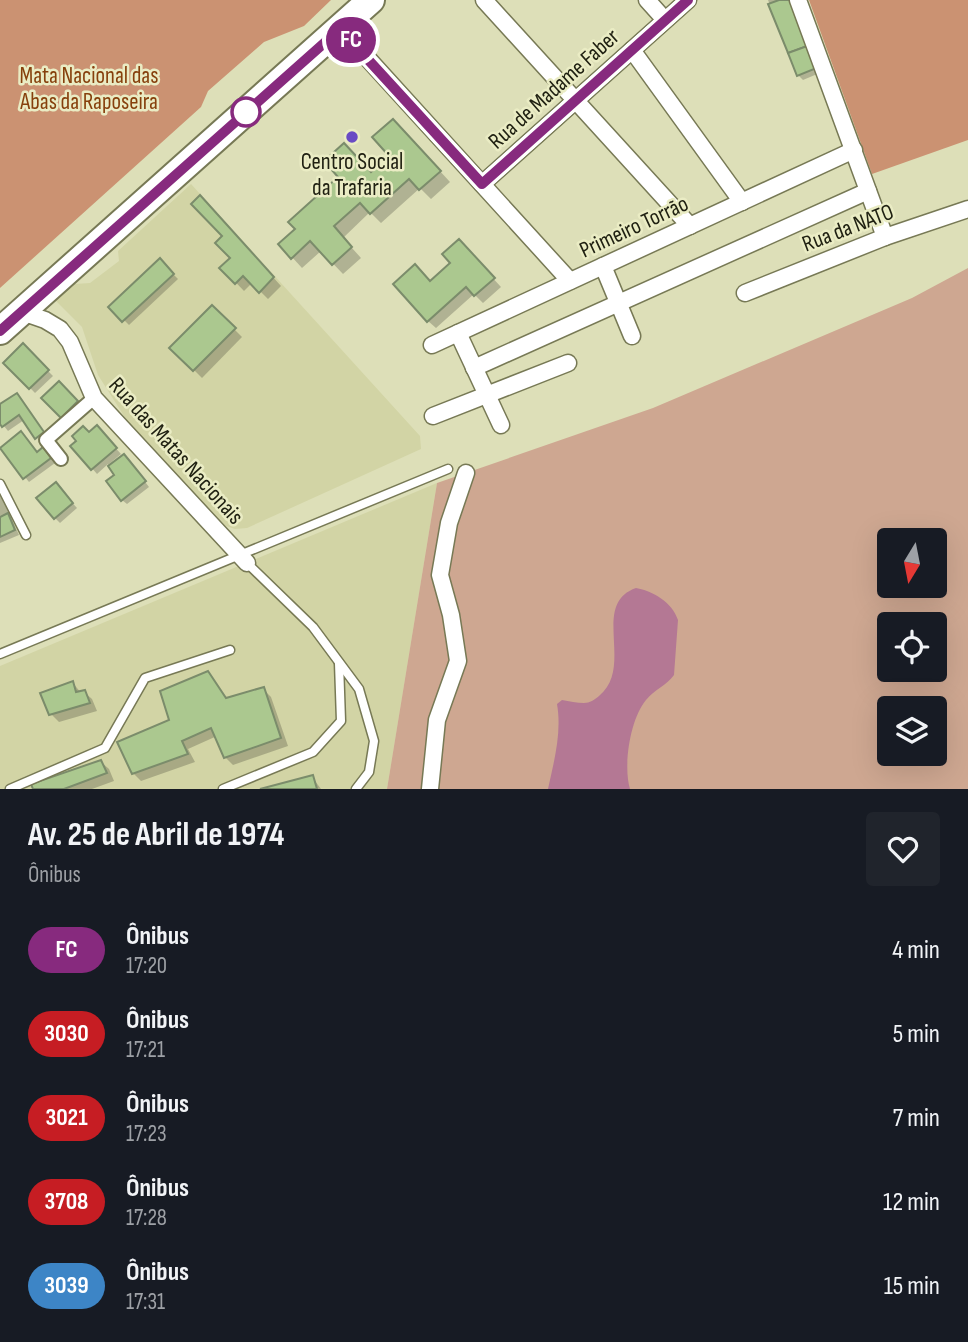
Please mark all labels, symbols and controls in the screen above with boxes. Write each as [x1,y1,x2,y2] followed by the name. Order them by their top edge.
[320,17,382,63] line badge: FC
[483,23,626,155] street label: Rua de Madame Faber
[340,25,362,54] text: FC
[19,62,158,116] park label: Mata Nacional das Abas da Raposeira
[231,97,261,127] unlabelled marker
[344,129,360,145] marker: Centro Social da Trafaria
[301,148,403,202] place label: Centro Social da Trafaria
[575,190,693,264] street label: Primeiro Torrão
[798,198,898,258] street label: Rua da NATO
[103,372,249,530] street label: Rua das Matas Nacionais
[877,528,947,598] north arrow
[877,528,947,766] map controls
[877,612,947,682] button: locate
[877,696,947,766] button: layers
[866,812,940,886] button: heart
[28,815,284,855] text: Av. 25 de Abril de 1974
[28,861,81,889] text: Ônibus
[126,921,189,952] text: Ônibus
[55,935,78,964] text: FC
[892,935,940,966] text: 4 min
[126,952,167,980] text: 17:20
[126,1005,189,1036] text: Ônibus
[44,1019,89,1048] text: 3030
[893,1019,940,1050] text: 5 min
[126,1036,165,1064] text: 17:21
[126,1089,189,1120] text: Ônibus
[45,1103,88,1132] text: 3021
[893,1103,940,1134] text: 7 min
[126,1120,167,1148] text: 17:23
[126,1173,189,1204] text: Ônibus
[45,1187,88,1216] text: 3708
[883,1187,940,1218] text: 12 min
[126,1204,167,1232] text: 17:28
[126,1257,189,1288] text: Ônibus
[44,1271,89,1300] text: 3039
[884,1271,940,1302] text: 15 min
[126,1288,165,1316] text: 17:31

